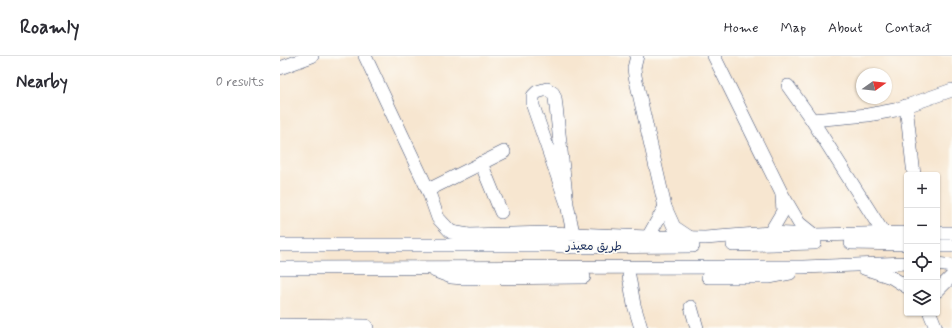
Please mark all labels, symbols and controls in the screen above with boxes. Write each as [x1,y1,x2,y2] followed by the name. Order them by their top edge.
[20,15,79,40] text: Roamly
[724,19,758,37] text: Home
[780,19,806,37] text: Map
[828,19,863,37] text: About
[885,19,932,37] text: Contact
[856,68,892,104] north arrow
[16,71,68,93] text: Nearby
[216,74,264,91] text: 0 results
[904,172,940,316] map controls
[904,172,940,208] button: +
[904,208,940,244] button: −
[565,238,622,255] street label: طريق معيذر
[904,244,940,280] button: locate
[904,280,940,316] button: layers

